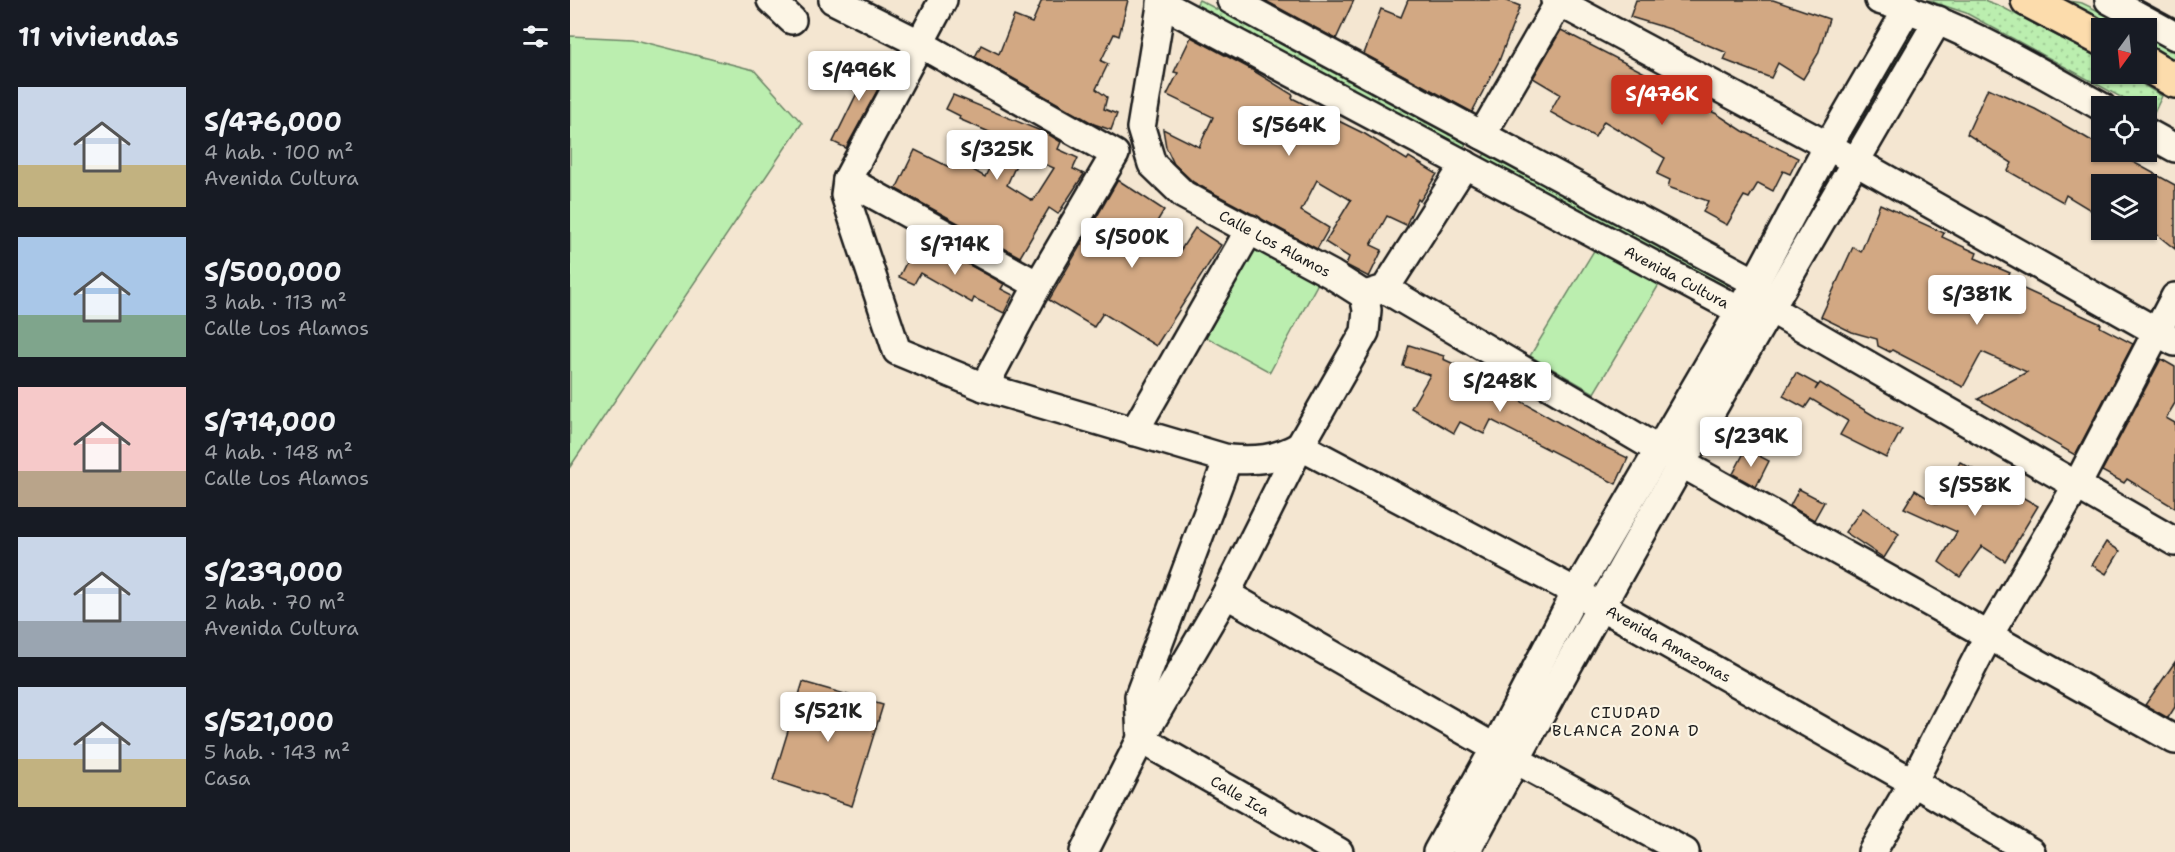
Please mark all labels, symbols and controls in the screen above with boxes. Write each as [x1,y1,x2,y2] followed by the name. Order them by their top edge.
[2091,18,2157,84] north arrow
[2091,18,2157,240] map controls
[18,19,179,54] text: 11 viviendas
[519,20,552,53] icon: filters
[810,51,908,102] pin: S/496K
[822,57,896,83] text: S/496K
[1613,75,1711,126] pin: S/476K
[1625,81,1699,107] text: S/476K
[2091,96,2157,162] button: locate
[204,104,342,139] text: S/476,000
[1240,106,1338,157] pin: S/564K
[66,111,138,183] icon: home
[1252,112,1326,138] text: S/564K
[948,130,1046,181] pin: S/325K
[961,136,1033,162] text: S/325K
[204,139,353,165] text: 4 hab. · 100 m²
[204,165,359,191] text: Avenida Cultura
[2091,174,2157,240] button: layers
[1215,206,1334,282] street label: Calle Los Alamos
[1083,218,1181,269] pin: S/500K
[1095,224,1169,250] text: S/500K
[906,225,1004,276] pin: S/714K
[920,231,990,257] text: S/714K
[1621,241,1733,314] street label: Avenida Cultura
[204,254,342,289] text: S/500,000
[66,261,138,333] icon: home
[1928,275,2026,326] pin: S/381K
[1942,281,2012,307] text: S/381K
[204,289,347,315] text: 3 hab. · 113 m²
[204,315,369,341] text: Calle Los Alamos
[1451,362,1549,413] pin: S/248K
[1463,368,1537,394] text: S/248K
[204,404,336,439] text: S/714,000
[66,411,138,483] icon: home
[1702,417,1800,468] pin: S/239K
[1714,423,1788,449] text: S/239K
[204,439,353,465] text: 4 hab. · 148 m²
[204,465,369,491] text: Calle Los Alamos
[1926,466,2024,517] pin: S/558K
[1939,472,2011,498] text: S/558K
[204,554,343,589] text: S/239,000
[66,561,138,633] icon: home
[204,589,345,615] text: 2 hab. · 70 m²
[1602,601,1735,687] street label: Avenida Amazonas
[204,615,359,641] text: Avenida Cultura
[779,692,877,743] pin: S/521K
[794,698,862,724] text: S/521K
[1552,702,1700,741] district label: CIUDAD BLANCA ZONA D
[204,704,334,739] text: S/521,000
[66,711,138,783] icon: home
[204,739,350,765] text: 5 hab. · 143 m²
[204,765,250,791] text: Casa
[1207,771,1274,821] street label: Calle Ica

